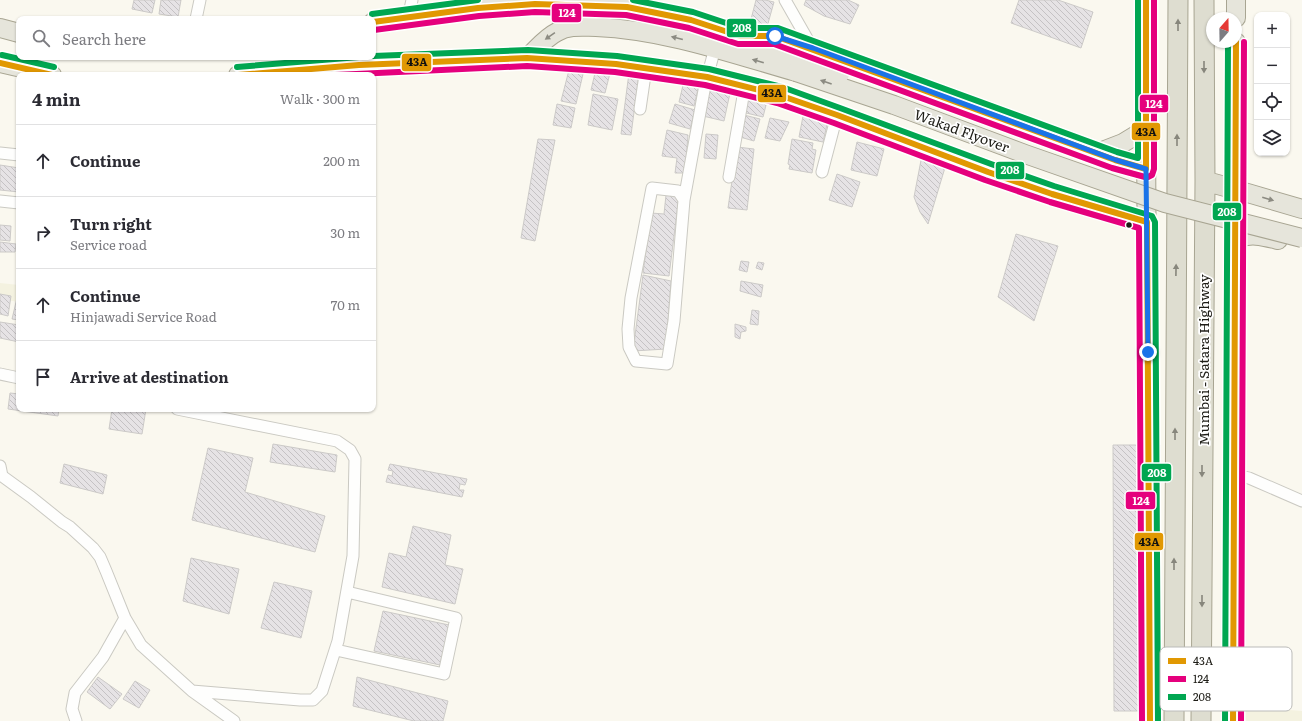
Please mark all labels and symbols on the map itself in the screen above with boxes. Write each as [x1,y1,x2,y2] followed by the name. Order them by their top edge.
[551,3,582,23] line badge: 124
[558,4,576,20] text: 124
[1206,12,1242,48] north arrow
[726,18,757,38] line badge: 208
[732,19,752,35] text: 208
[1174,19,1181,31] one-way arrow
[766,27,784,45] route start
[545,32,555,40] one-way arrow
[671,35,683,41] one-way arrow
[401,53,432,72] line badge: 43A
[406,53,428,69] text: 43A
[752,58,764,64] one-way arrow
[1201,61,1207,74] one-way arrow
[820,79,832,85] one-way arrow
[757,84,787,103] line badge: 43A
[761,84,783,100] text: 43A
[1139,94,1169,113] line badge: 124
[1145,95,1163,111] text: 124
[912,104,1013,157] street label: Wakad Flyover
[1131,122,1161,141] line badge: 43A
[1135,123,1157,139] text: 43A
[1174,133,1180,146] one-way arrow
[995,161,1025,180] line badge: 208
[1000,161,1020,177] text: 208
[1263,196,1275,202] one-way arrow
[1212,202,1242,221] line badge: 208
[1217,203,1237,219] text: 208
[1124,220,1134,230] unlabelled marker
[1173,263,1179,276] one-way arrow
[1193,273,1213,446] street label: Mumbai - Satara Highway
[1139,343,1157,361] route end
[1172,427,1178,440] one-way arrow
[1141,463,1172,482] line badge: 208
[1147,464,1167,480] text: 208
[1199,465,1205,478] one-way arrow
[1125,491,1156,510] line badge: 124
[1132,492,1150,508] text: 124
[1134,532,1164,551] line badge: 43A
[1138,533,1160,549] text: 43A
[1171,557,1177,570] one-way arrow
[1199,595,1205,608] one-way arrow
[1160,647,1292,711] legend
[1193,652,1213,668] text: 43A
[1193,670,1209,686] text: 124
[1193,688,1211,704] text: 208

